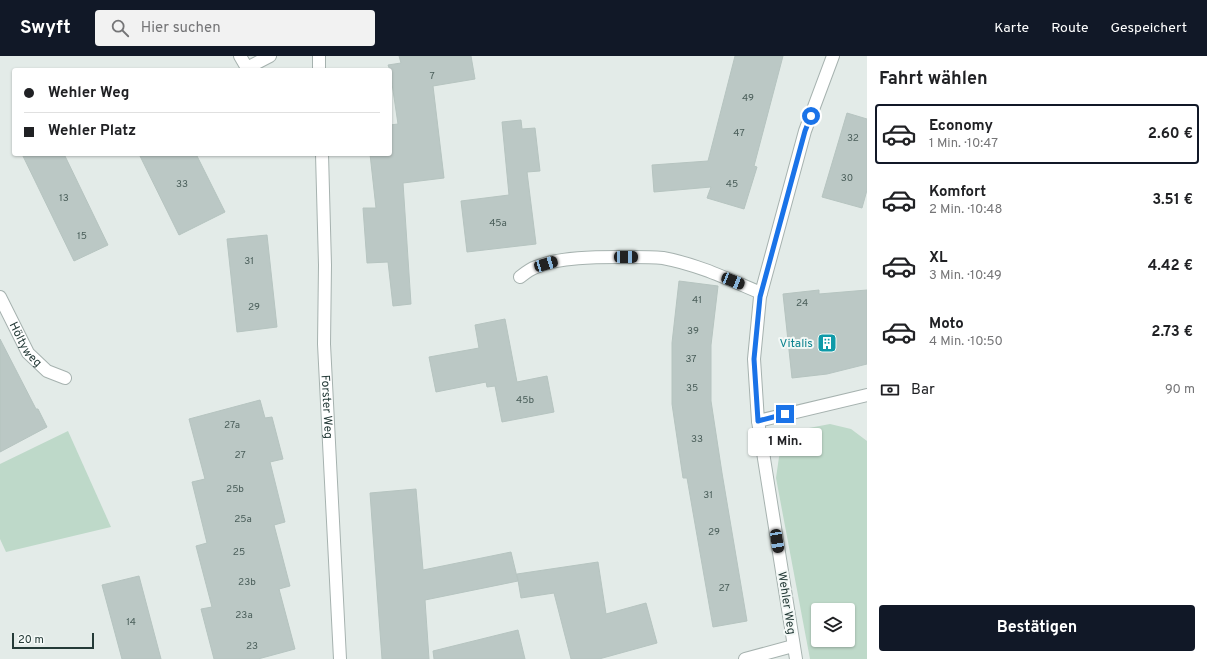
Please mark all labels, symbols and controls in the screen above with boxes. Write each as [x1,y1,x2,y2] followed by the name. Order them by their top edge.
[95,10,375,46] search box
[20,16,71,40] text: Swyft
[109,17,131,39] icon: search
[141,19,221,38] text: Hier suchen
[994,20,1029,37] text: Karte
[1051,20,1088,37] text: Route
[1110,20,1187,37] text: Gespeichert
[879,68,988,91] text: Fahrt wählen
[429,70,435,83] house number: 7
[48,84,129,103] text: Wehler Weg
[742,92,754,105] house number: 49
[802,107,820,125] route start
[881,116,917,152] icon: car
[929,117,993,136] text: Economy
[48,122,136,141] text: Wehler Platz
[1148,125,1193,144] text: 2.60 €
[733,127,745,140] house number: 47
[847,132,859,145] house number: 32
[929,136,998,152] text: 1 Min. · 10:47
[841,172,853,185] house number: 30
[176,178,188,191] house number: 33
[726,178,738,191] house number: 45
[881,182,917,218] icon: car
[929,183,986,202] text: Komfort
[1152,191,1193,210] text: 3.51 €
[59,192,69,205] house number: 13
[929,202,1002,218] text: 2 Min. · 10:48
[489,217,507,230] house number: 45a
[77,230,87,243] house number: 15
[881,248,917,284] icon: car
[929,249,947,268] text: XL
[614,251,638,263] car
[244,255,254,268] house number: 31
[533,255,559,273] car
[1148,257,1193,276] text: 4.42 €
[929,268,1002,284] text: 3 Min. · 10:49
[720,271,746,291] car
[692,294,702,307] house number: 41
[796,297,808,310] house number: 24
[248,301,260,314] house number: 29
[881,314,917,350] icon: car
[929,315,964,334] text: Moto
[5,319,45,371] street label: Höltyweg
[1151,323,1193,342] text: 2.73 €
[687,325,699,338] house number: 39
[816,332,838,354] building icon: Vitalis
[929,334,1003,350] text: 4 Min. · 10:50
[780,336,813,352] place label: Vitalis
[685,353,697,366] house number: 37
[317,375,336,439] street label: Forster Weg
[879,379,901,401] icon: cash
[911,381,935,400] text: Bar
[686,382,698,395] house number: 35
[1165,382,1195,398] text: 90 m
[516,394,534,407] house number: 45b
[776,405,794,423] route end
[224,419,240,432] house number: 27a
[748,428,822,456] callout: 1 Min.
[691,433,703,446] house number: 33
[768,434,802,450] text: 1 Min.
[234,449,246,462] house number: 27
[226,483,244,496] house number: 25b
[703,489,713,502] house number: 31
[234,513,252,526] house number: 25a
[708,526,720,539] house number: 29
[769,528,785,554] car
[233,546,245,559] house number: 25
[773,571,799,636] street label: Wehler Weg
[238,576,256,589] house number: 23b
[718,582,730,595] house number: 27
[811,603,855,647] map controls
[811,603,855,647] button: layers
[879,605,1195,651] button: Bestätigen
[235,609,253,622] house number: 23a
[126,616,136,629] house number: 14
[12,631,94,650] scale bar
[18,633,44,647] text: 20 m
[246,640,258,653] house number: 23

